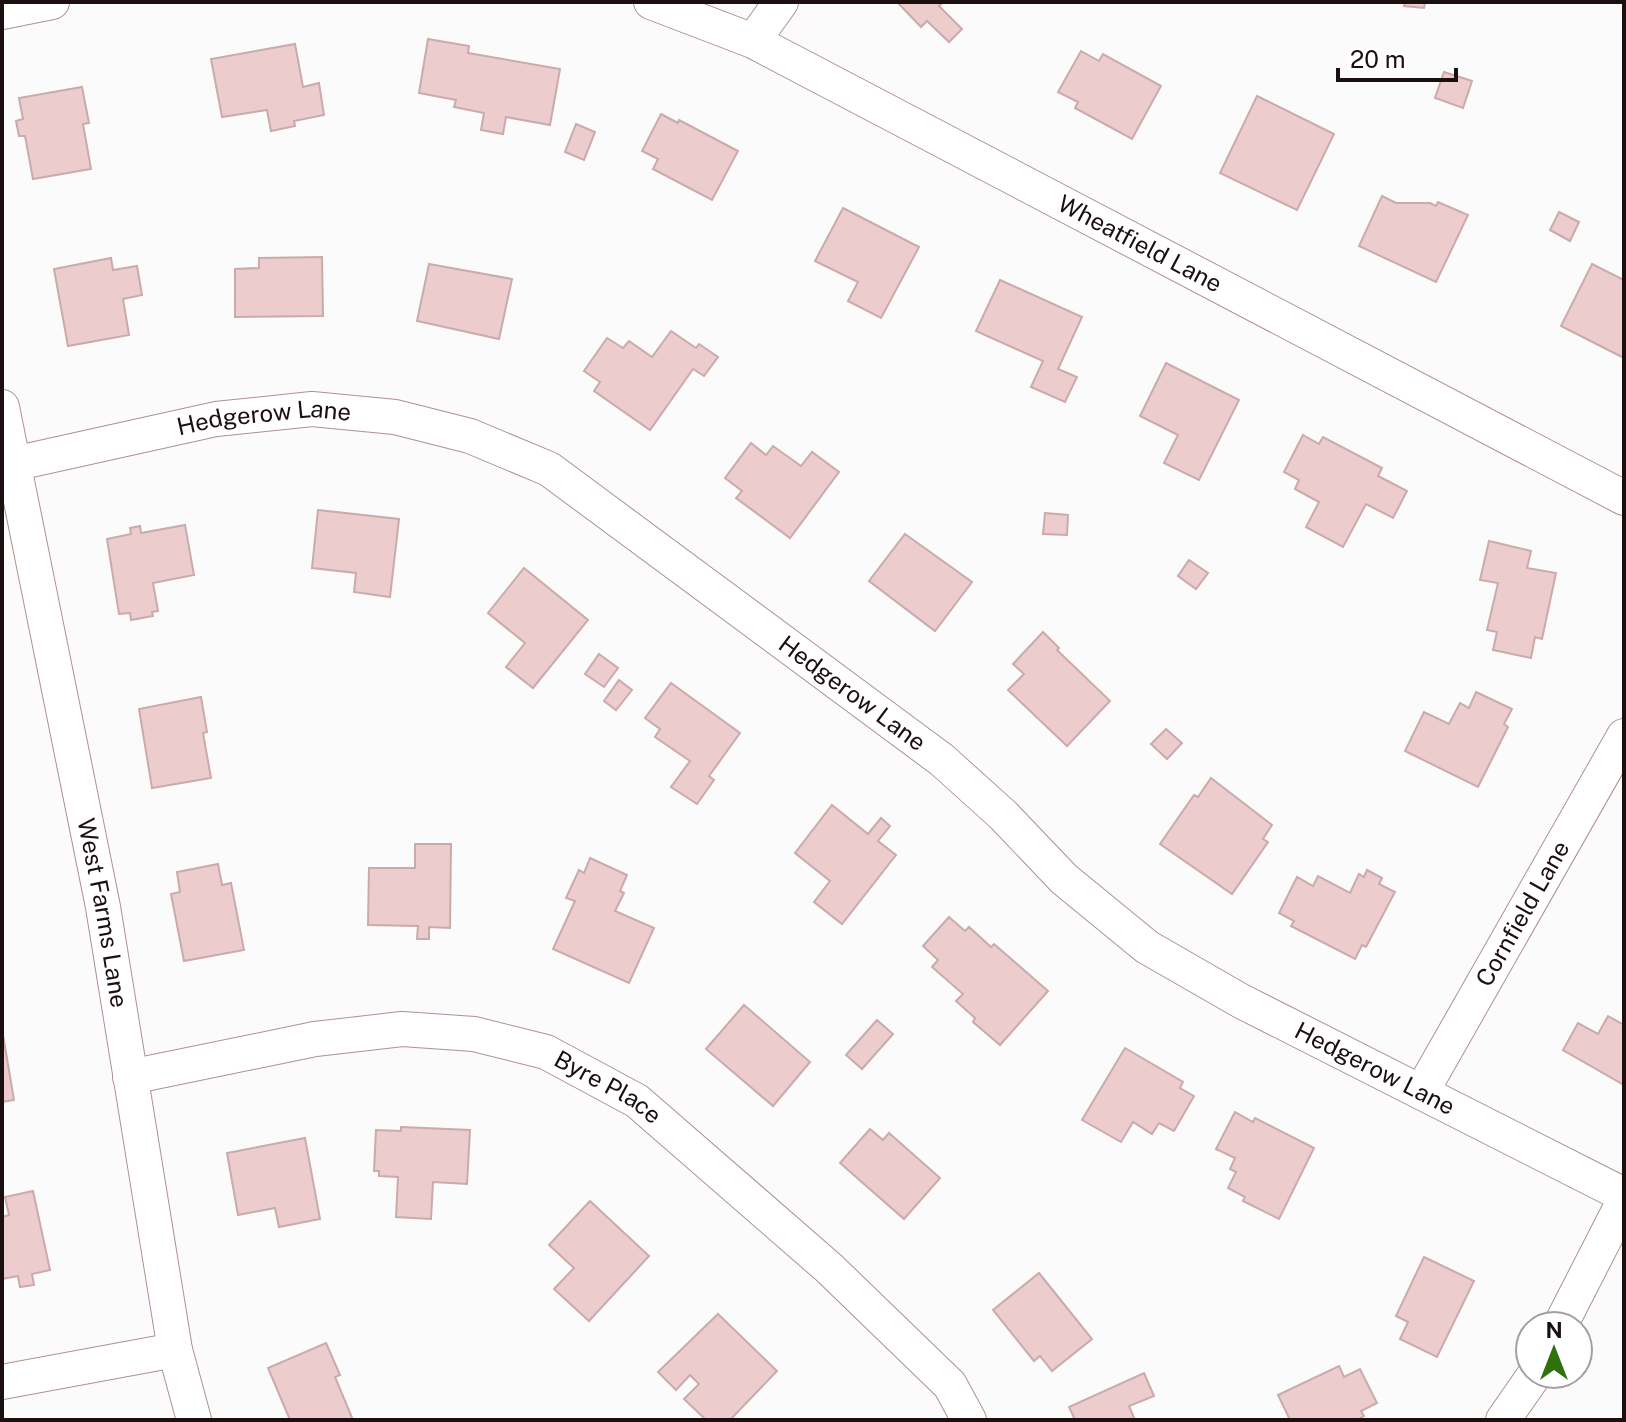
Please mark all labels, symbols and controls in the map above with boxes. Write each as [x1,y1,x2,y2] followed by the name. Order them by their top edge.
[1338,32,1456,82] scale bar
[1350,45,1406,73] text: 20 m
[1054,189,1227,298] street label: Wheatfield Lane
[174,394,353,440] street label: Hedgerow Lane
[774,629,932,756] street label: Hedgerow Lane
[72,816,134,1010] street label: West Farms Lane
[1470,835,1574,991] street label: Cornfield Lane
[1291,1016,1460,1120] street label: Hedgerow Lane
[550,1044,668,1129] street label: Byre Place
[1514,1310,1594,1390] north arrow
[1545,1317,1563,1343] text: N

